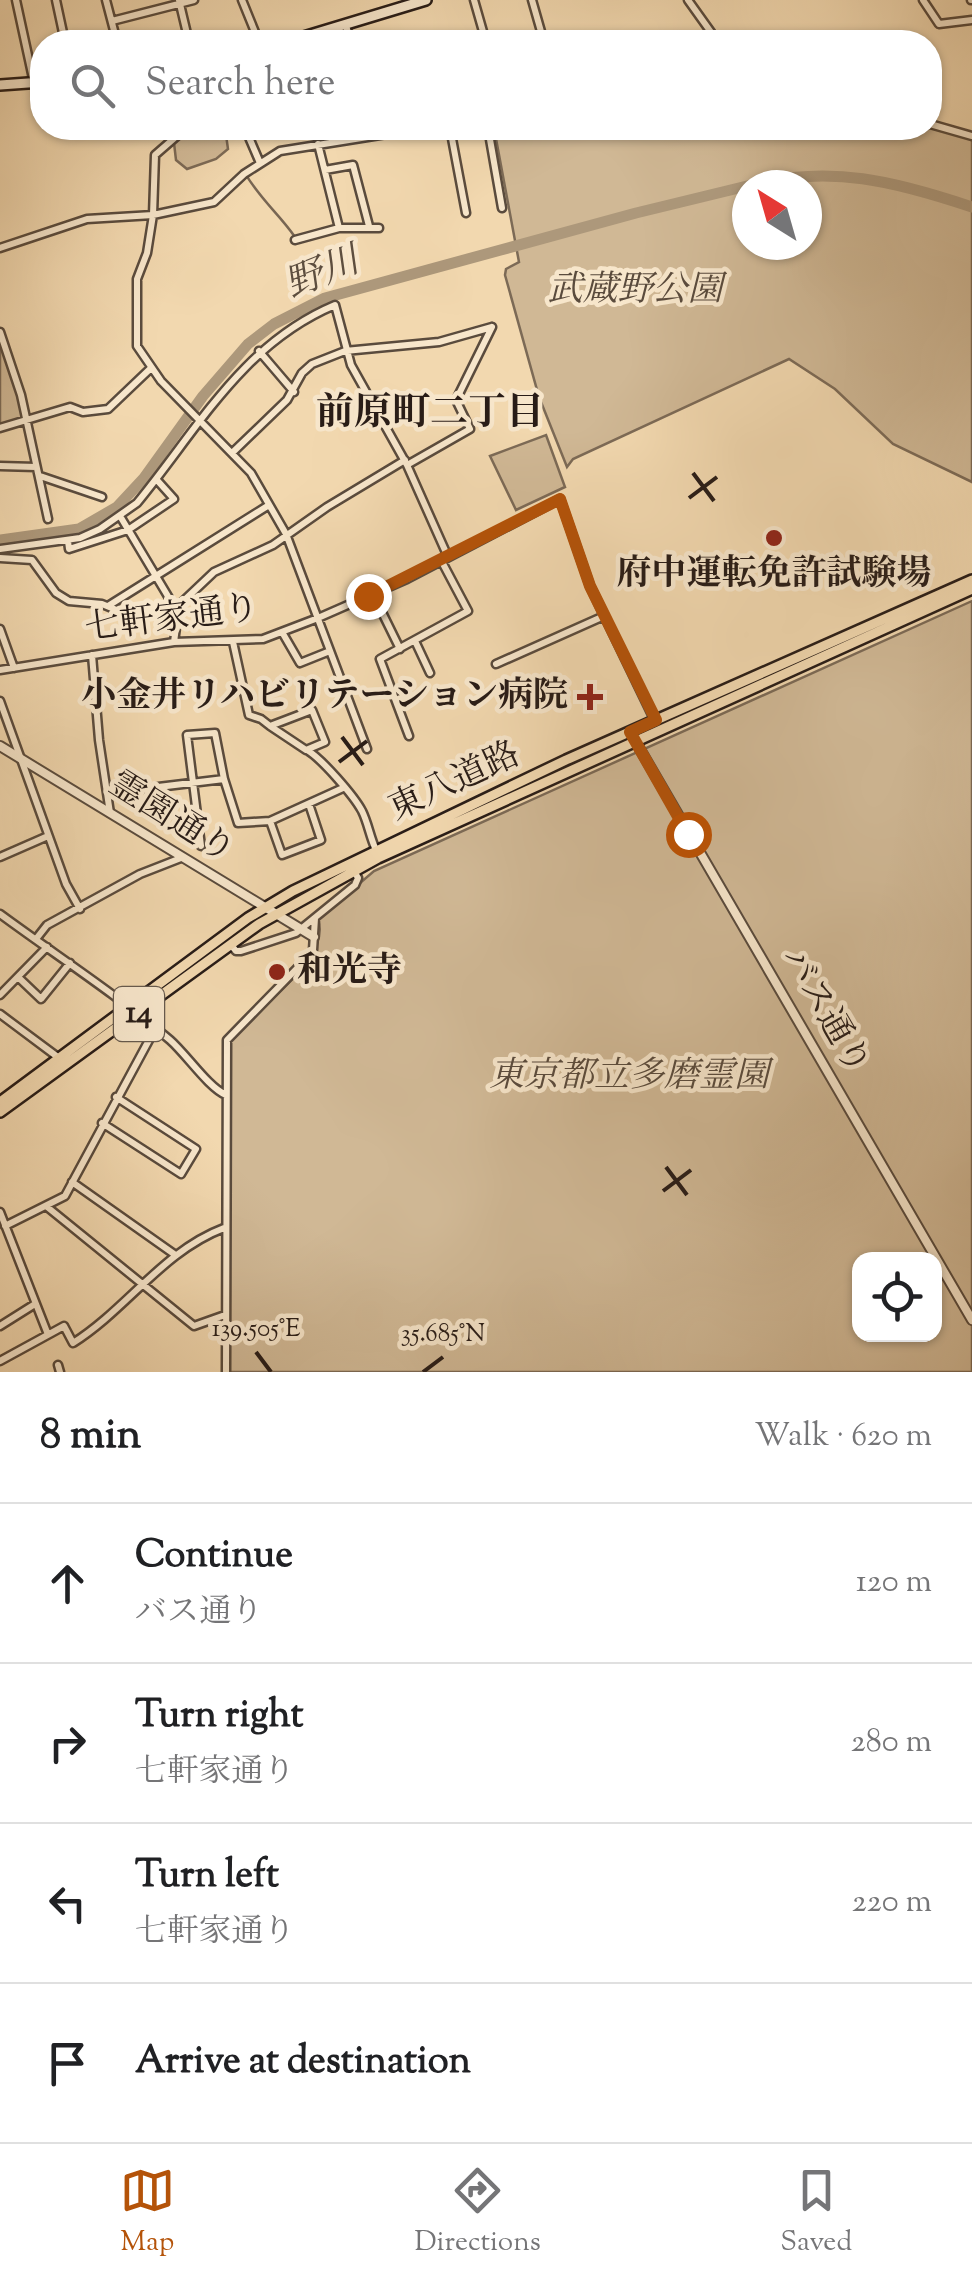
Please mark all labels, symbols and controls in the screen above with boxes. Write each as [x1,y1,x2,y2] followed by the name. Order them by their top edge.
[30,30,942,140] search box
[65,58,120,113] icon: search
[145,58,336,112] text: Search here
[732,170,822,260] north arrow
[278,234,372,314] water label: 野川
[547,266,727,317] park label: 武蔵野公園
[316,388,544,442] district label: 前原町二丁目
[763,527,785,549] marker: 府中運転免許試験場
[616,550,932,601] place label: 府中運転免許試験場
[346,574,392,620] route end
[82,584,262,656] street label: 七軒家通り
[81,672,568,723] place label: 小金井リハビリテーション病院
[577,684,603,710] marker: 小金井リハビリテーション病院
[381,730,529,836] street label: 東八道路
[98,760,244,878] street label: 霊園通り
[666,812,712,858] route start
[767,939,881,1085] street label: バス通り
[297,947,402,998] place label: 和光寺
[266,961,288,983] marker: 和光寺
[114,987,164,1041] road number: 14
[489,1052,774,1103] park label: 東京都立多磨霊園
[852,1252,942,1342] map controls
[852,1252,942,1342] button: locate
[212,1312,300,1348] text: 139.505°E
[401,1317,485,1353] text: 35.685°N
[40,1407,141,1467] text: 8 min
[754,1414,932,1460] text: Walk · 620 m
[135,1530,293,1584] text: Continue
[40,1556,95,1611] icon: ahead
[856,1560,932,1606] text: 120 m
[135,1590,263,1636] text: バス通り
[135,1690,303,1744] text: Turn right
[40,1716,95,1771] icon: right
[851,1720,932,1766] text: 280 m
[135,1750,295,1796] text: 七軒家通り
[135,1850,279,1904] text: Turn left
[40,1876,95,1931] icon: left
[852,1880,932,1926] text: 220 m
[135,1910,295,1956] text: 七軒家通り
[40,2036,95,2091] icon: arrive
[135,2036,471,2090] text: Arrive at destination
[120,2163,175,2263] tab: Map
[414,2163,541,2263] tab: Directions
[780,2163,852,2263] tab: Saved

